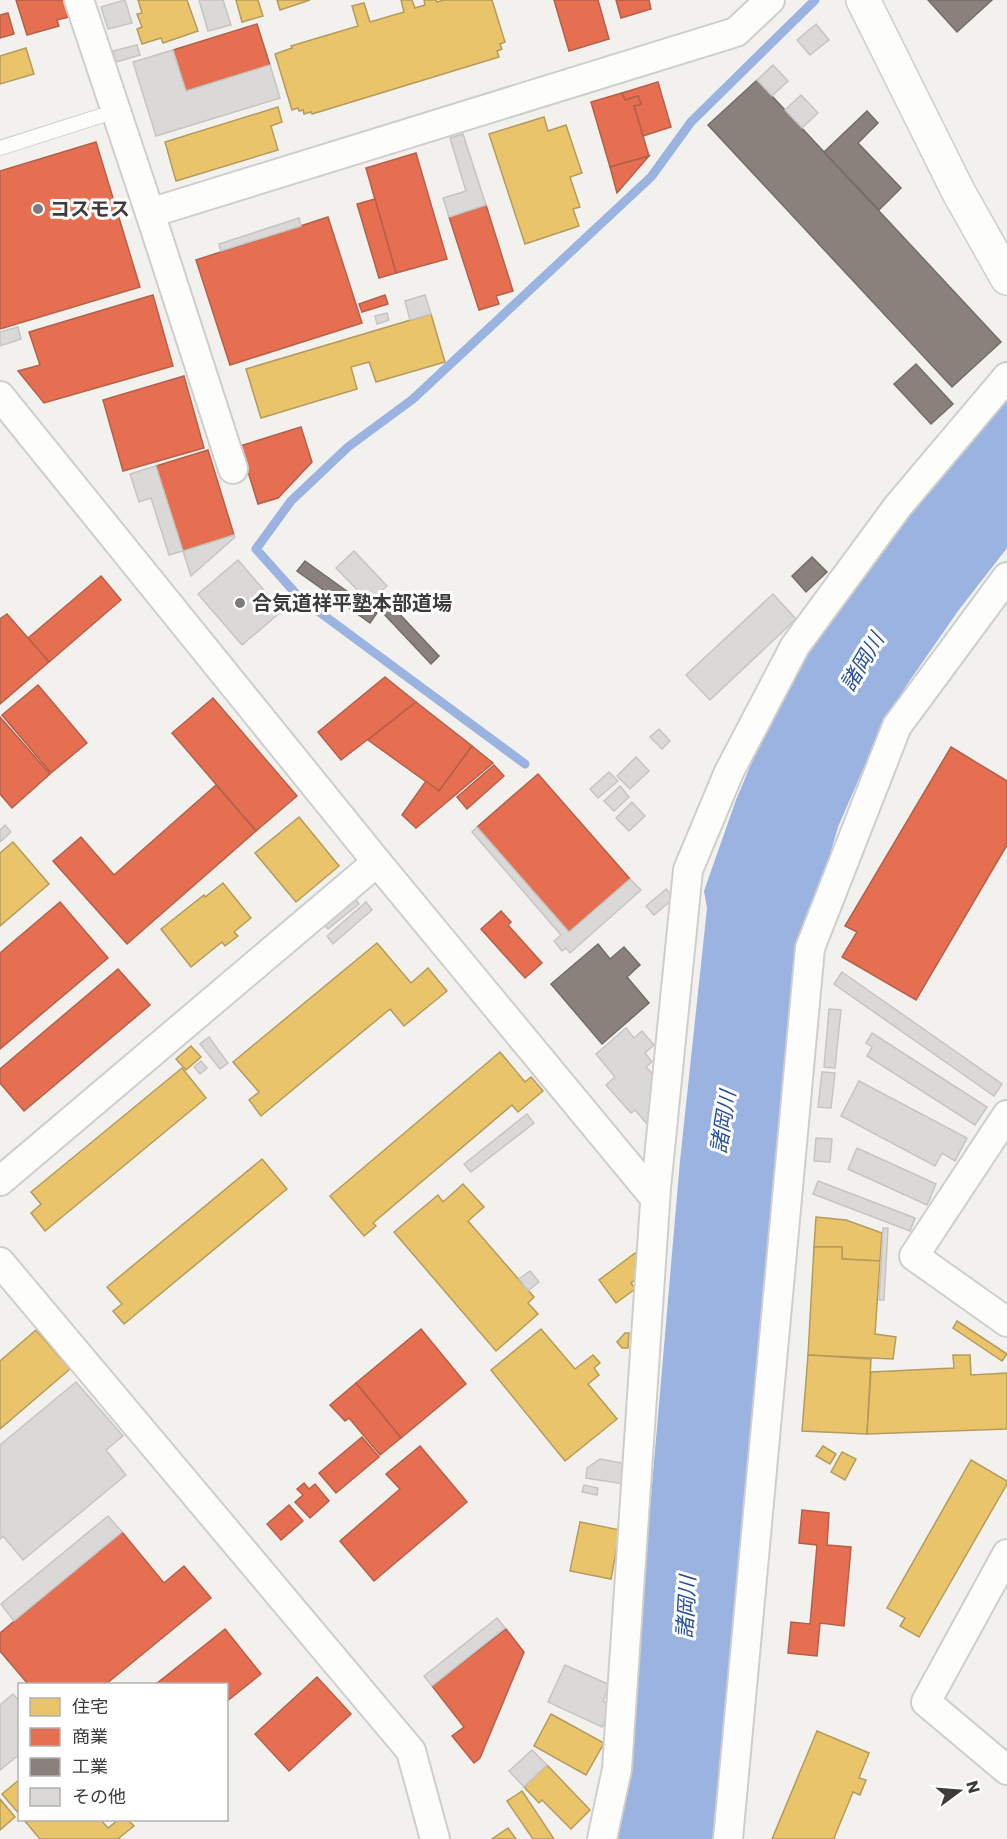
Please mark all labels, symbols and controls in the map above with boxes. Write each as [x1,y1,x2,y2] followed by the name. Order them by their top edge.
[50,195,130,223] place label: コスモス
[31,202,45,216] marker: コスモス
[252,589,452,617] place label: 合気道祥平塾本部道場
[233,596,247,610] marker: 合気道祥平塾本部道場
[833,626,892,696] water label: 諸岡川
[704,1087,743,1155] water label: 諸岡川
[670,1573,702,1639] water label: 諸岡川
[18,1683,228,1821] legend
[72,1694,108,1719] text: 住宅
[72,1724,108,1749] text: 商業
[72,1754,108,1779] text: 工業
[929,1761,989,1821] north arrow
[960,1778,986,1796] text: N
[72,1784,126,1809] text: その他

